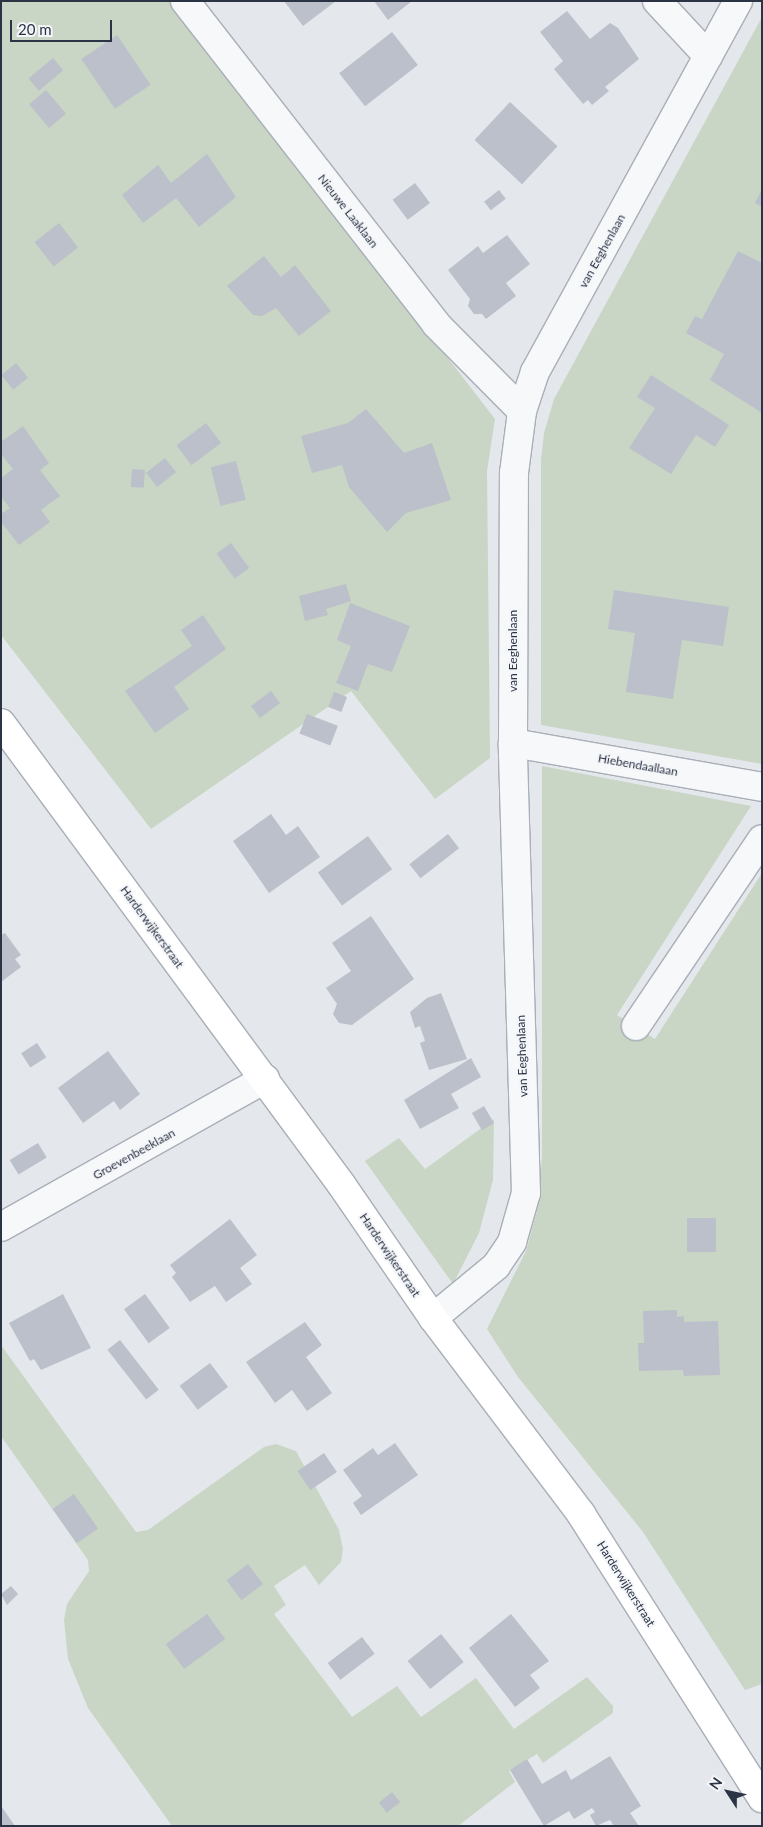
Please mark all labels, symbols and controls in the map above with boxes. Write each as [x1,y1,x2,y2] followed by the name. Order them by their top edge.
[12,10,115,42] scale bar
[18,20,52,38] text: 20 m
[315,171,381,251] street label: Nieuwe Laaklaan
[576,212,628,290] street label: van Eeghenlaan
[506,610,520,692] street label: van Eeghenlaan
[597,751,679,779] street label: Hiebendaallaan
[117,883,187,971] street label: Harderwijkerstraat
[513,1015,531,1097] street label: van Eeghenlaan
[90,1125,178,1183] street label: Groevenbeeklaan
[357,1210,423,1300] street label: Harderwijkerstraat
[594,1539,658,1629] street label: Harderwijkerstraat
[703,1767,753,1817] north arrow
[705,1774,725,1792] text: N

